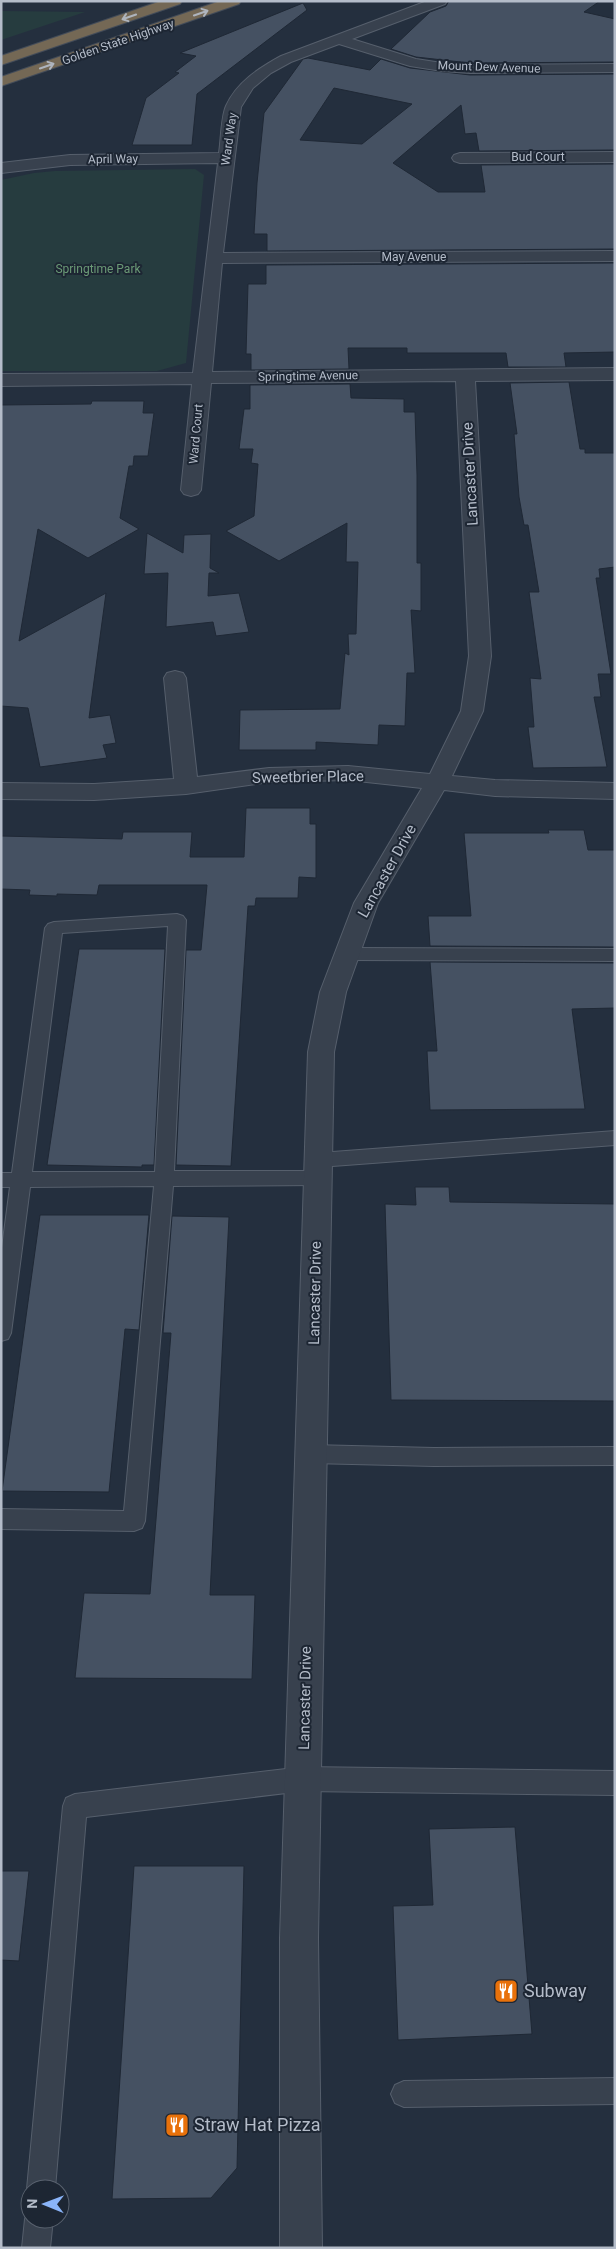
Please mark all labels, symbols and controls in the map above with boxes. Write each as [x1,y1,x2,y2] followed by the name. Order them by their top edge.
[192,8,208,17] one-way arrow
[122,13,137,22] one-way arrow
[60,16,176,68] street label: Golden State Highway
[437,58,541,76] street label: Mount Dew Avenue
[39,61,55,71] one-way arrow
[218,111,240,166] street label: Ward Way
[511,150,565,164] street label: Bud Court
[88,152,138,166] street label: April Way
[382,250,446,264] street label: May Avenue
[55,262,141,276] park label: Springtime Park
[258,368,358,384] street label: Springtime Avenue
[186,403,206,465] street label: Ward Court
[458,422,482,526] street label: Lancaster Drive
[252,767,364,787] street label: Sweetbrier Place
[354,821,420,921] street label: Lancaster Drive
[305,1241,325,1345] street label: Lancaster Drive
[295,1646,315,1750] street label: Lancaster Drive
[493,1978,519,2004] restaurant icon: Subway
[524,1980,587,2001] place label: Subway
[164,2112,190,2138] restaurant icon: Straw Hat Pizza
[194,2114,320,2135] place label: Straw Hat Pizza
[20,2179,70,2229] north arrow
[24,2199,40,2209] text: N

